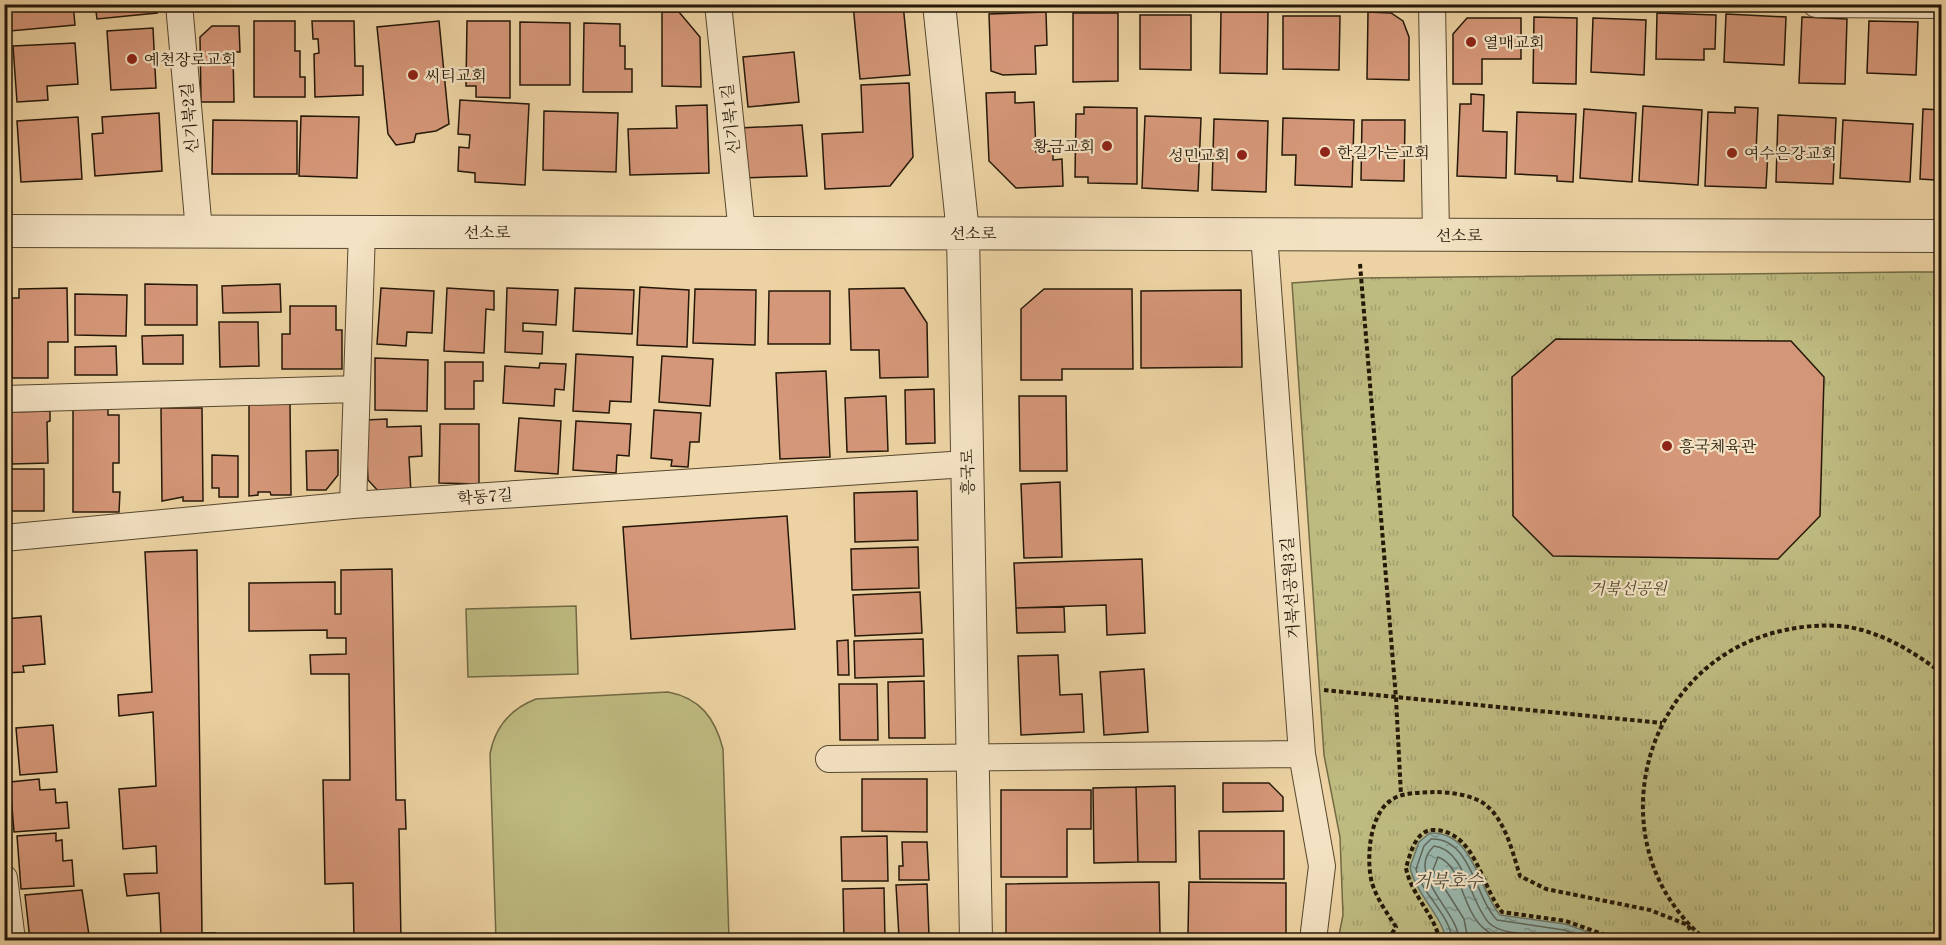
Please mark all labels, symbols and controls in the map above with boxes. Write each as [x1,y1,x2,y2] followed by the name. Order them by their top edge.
[1464,35,1478,49] marker: 열매교회
[1483,35,1545,52] place label: 열매교회
[125,52,139,66] marker: 예천장로교회
[144,52,237,69] place label: 예천장로교회
[406,68,420,82] marker: 씨티교회
[425,68,487,85] place label: 씨티교회
[178,82,202,154] street label: 신기북2길
[718,83,744,155] street label: 신기북1길
[1033,138,1095,156] place label: 황금교회
[1100,139,1114,153] marker: 황금교회
[1318,145,1332,159] marker: 한길가는교회
[1337,145,1430,162] place label: 한길가는교회
[1744,145,1837,163] place label: 여수은강교회
[1725,146,1739,160] marker: 여수은강교회
[1168,148,1230,165] place label: 성민교회
[1235,148,1249,162] marker: 성민교회
[464,225,511,242] street label: 선소로
[950,226,997,243] street label: 선소로
[1436,228,1483,245] street label: 선소로
[1679,438,1757,456] place label: 흥국체육관
[1660,439,1674,453] marker: 흥국체육관
[959,448,977,495] street label: 흥국로
[457,487,513,508] street label: 학동7길
[1278,536,1304,639] street label: 거북선공원3길
[1589,580,1668,598] park label: 거북선공원
[1413,871,1484,891] water label: 거북호수

